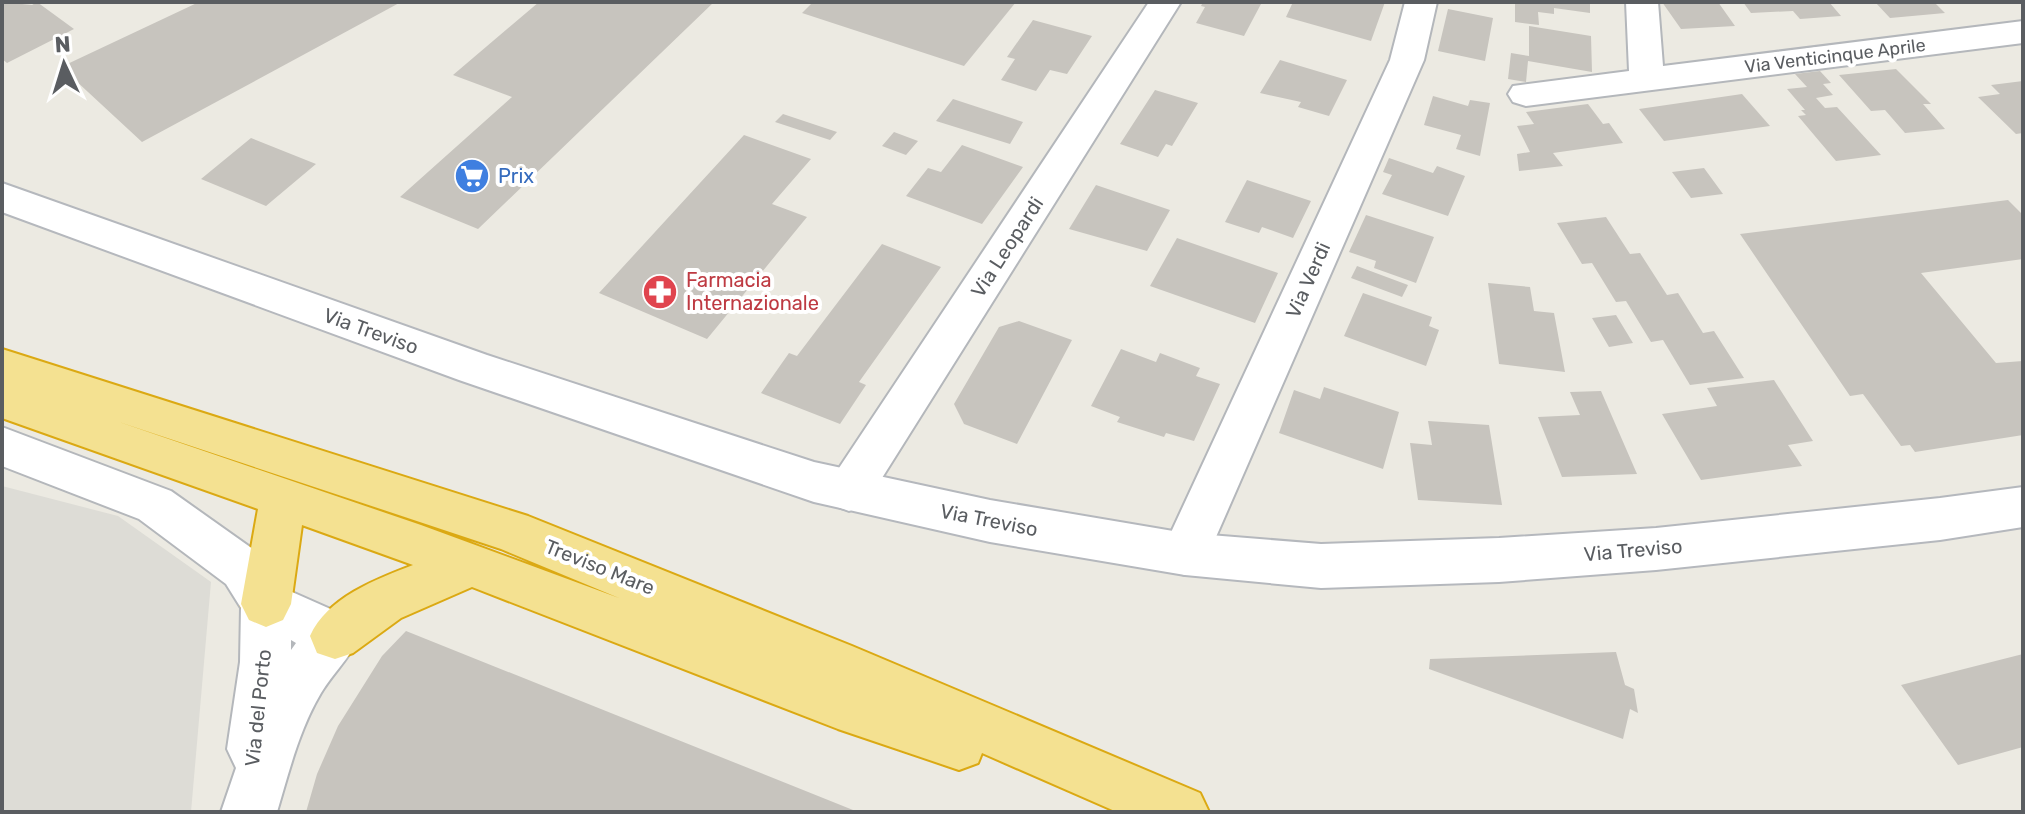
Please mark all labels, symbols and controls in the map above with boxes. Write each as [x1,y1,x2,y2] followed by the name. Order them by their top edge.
[24,24,104,104] north arrow
[54,31,71,59] text: N
[1743,34,1927,78] street label: Via Venticinque Aprile
[453,157,491,195] supermarket icon: Prix
[498,164,534,188] place label: Prix
[966,192,1048,302] street label: Via Leopardi
[1281,238,1335,322] street label: Via Verdi
[686,268,819,315] place label: Farmacia Internazionale
[641,273,679,311] pharmacy icon: Farmacia Internazionale
[320,303,422,359] street label: Via Treviso
[938,499,1040,541] street label: Via Treviso
[542,534,658,600] street label: Treviso Mare
[1583,534,1683,566] street label: Via Treviso
[240,648,276,768] street label: Via del Porto

